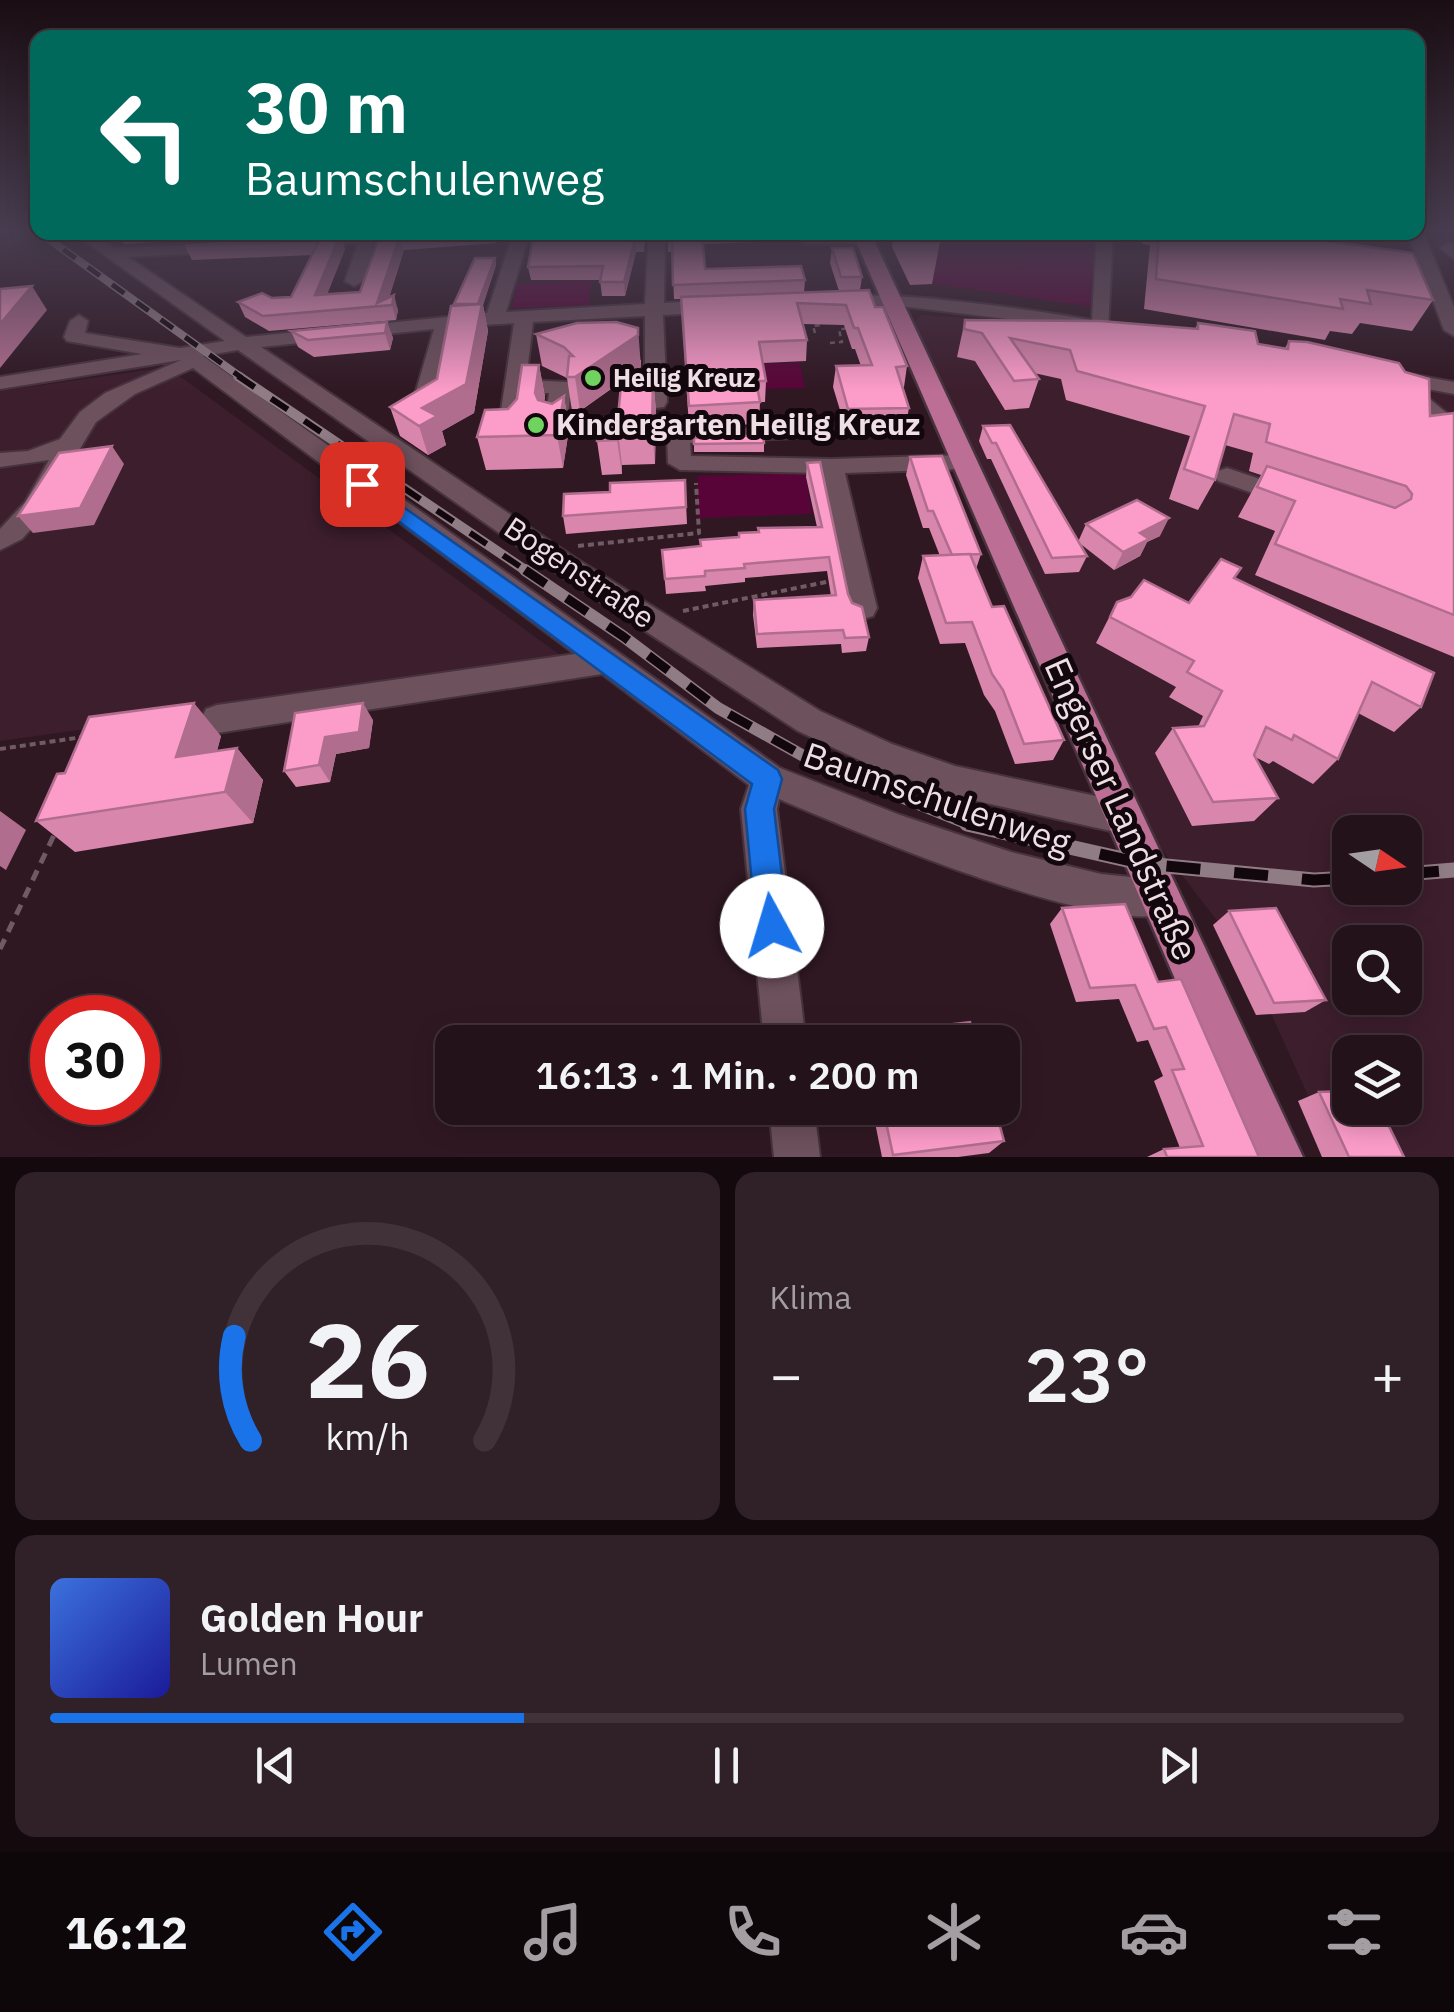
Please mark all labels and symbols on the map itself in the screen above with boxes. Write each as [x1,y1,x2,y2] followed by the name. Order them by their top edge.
[613,361,756,394] place label: Heilig Kreuz
[582,367,604,389] marker: Heilig Kreuz
[556,404,920,443] place label: Kindergarten Heilig Kreuz
[525,414,547,436] marker: Kindergarten Heilig Kreuz
[320,442,405,527] pin
[497,507,662,636] street label: Bogenstraße
[1035,650,1209,967] street label: Engerser Landstraße
[798,731,1077,865] street label: Baumschulenweg
[1332,815,1422,905] north arrow
[720,874,824,978] position arrow
[30,995,160,1125] speed limit sign: 30

